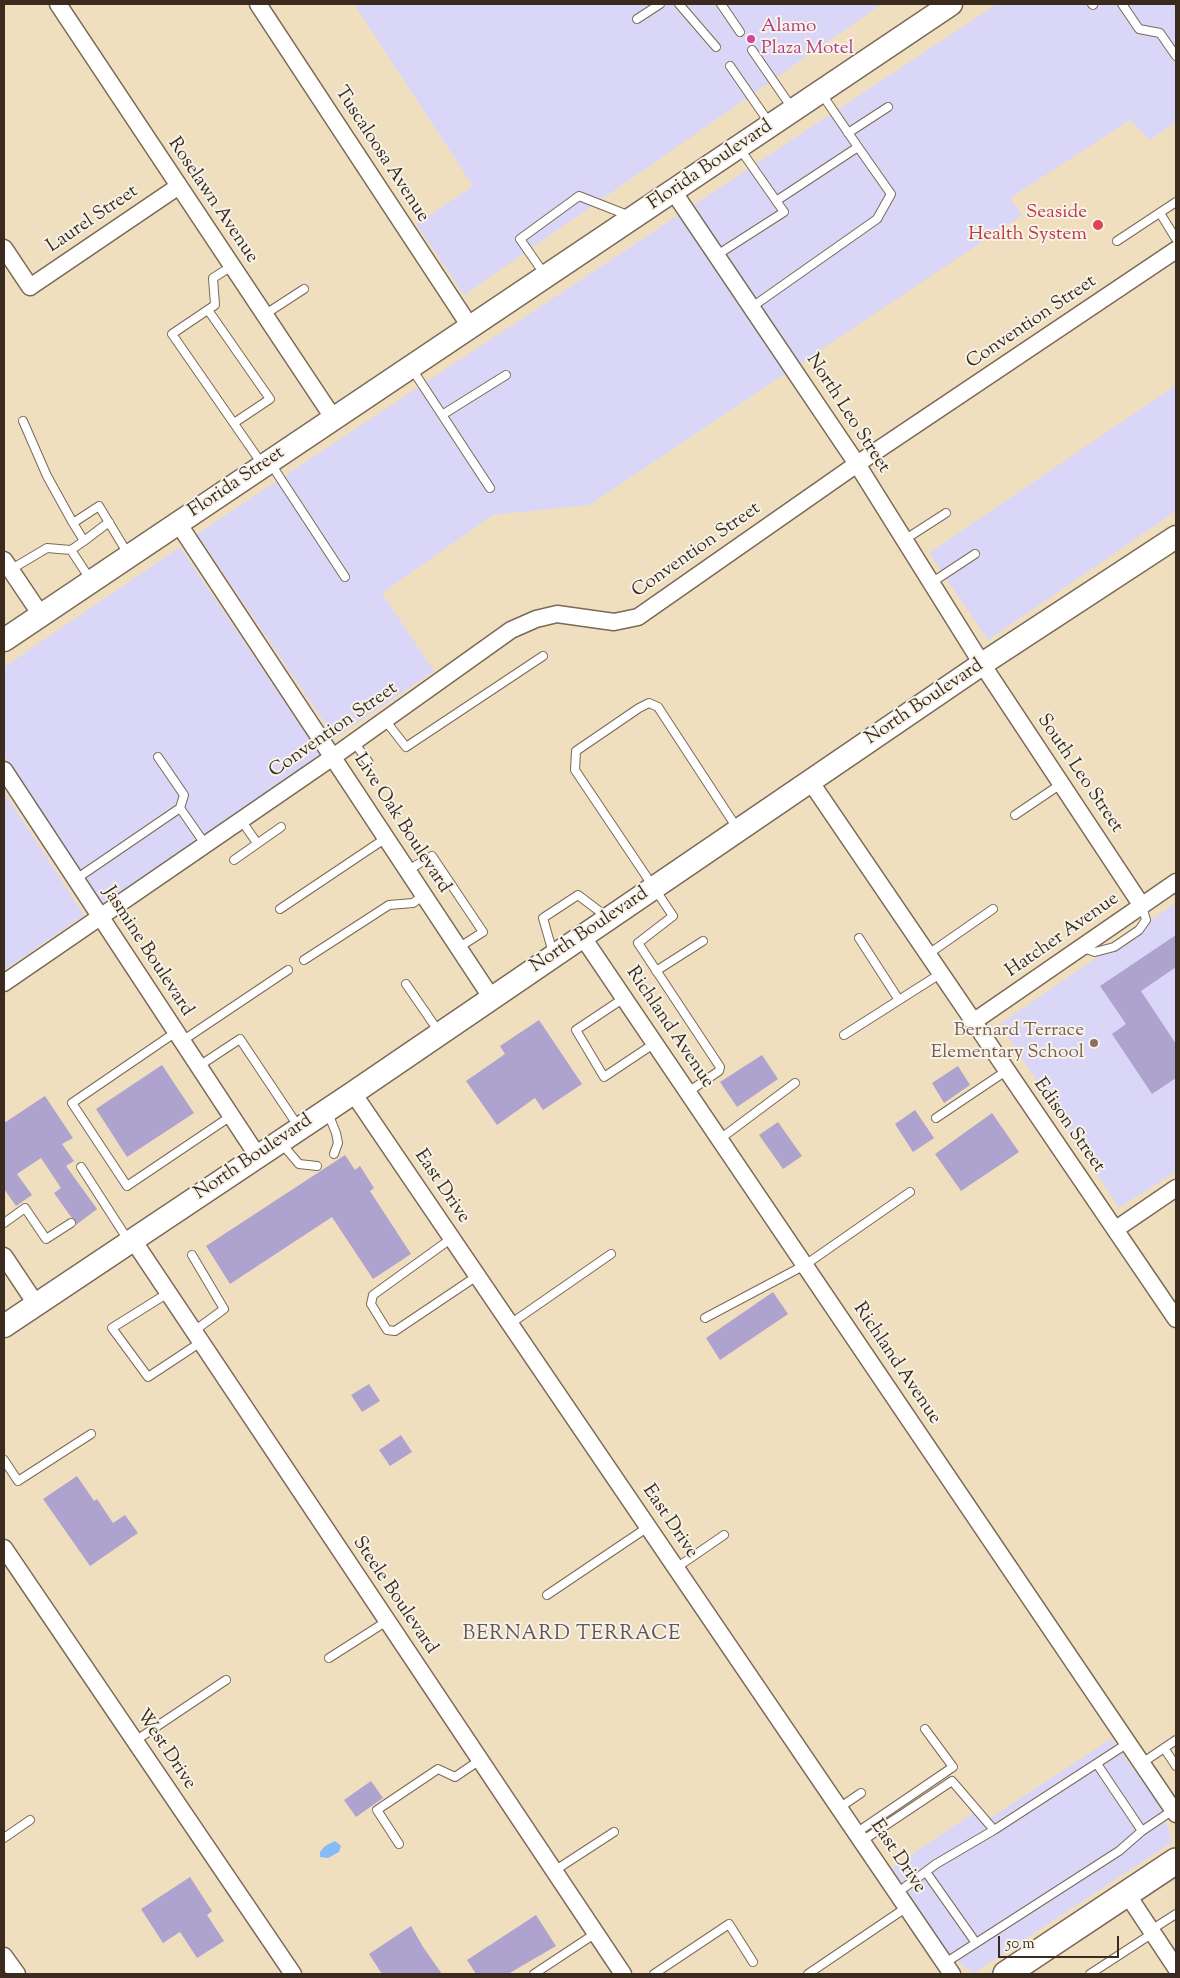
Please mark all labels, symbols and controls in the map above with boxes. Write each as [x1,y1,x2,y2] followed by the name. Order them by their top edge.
[761,17,854,61] place label: Alamo Plaza Motel
[745,33,757,45] marker: Alamo Plaza Motel
[329,83,433,227] street label: Tuscaloosa Avenue
[644,116,778,216] street label: Florida Boulevard
[162,134,262,268] street label: Roselawn Avenue
[43,181,143,259] street label: Laurel Street
[968,203,1087,247] place label: Seaside Health System
[1091,218,1105,232] marker: Seaside Health System
[963,271,1101,375] street label: Convention Street
[800,350,894,478] street label: North Leo Street
[185,442,289,524] street label: Florida Street
[628,498,766,604] street label: Convention Street
[862,655,988,751] street label: North Boulevard
[265,678,403,784] street label: Convention Street
[1031,710,1127,838] street label: South Leo Street
[347,750,455,898] street label: Live Oak Boulevard
[97,883,197,1021] street label: Jasmine Boulevard
[527,883,653,979] street label: North Boulevard
[1002,889,1124,983] street label: Hatcher Avenue
[620,963,718,1093] street label: Richland Avenue
[931,1021,1084,1065] place label: Bernard Terrace Elementary School
[1088,1037,1100,1049] marker: Bernard Terrace Elementary School
[1027,1074,1109,1178] street label: Edison Street
[191,1110,317,1206] street label: North Boulevard
[408,1146,474,1228] street label: East Drive
[847,1299,945,1429] street label: Richland Avenue
[636,1481,702,1563] street label: East Drive
[346,1533,442,1659] street label: Steele Boulevard
[461,1624,683,1648] district label: BERNARD TERRACE
[130,1706,200,1794] street label: West Drive
[864,1816,930,1898] street label: East Drive
[1000,1926,1121,1958] scale bar
[1006,1934,1035,1955] text: 50 m

